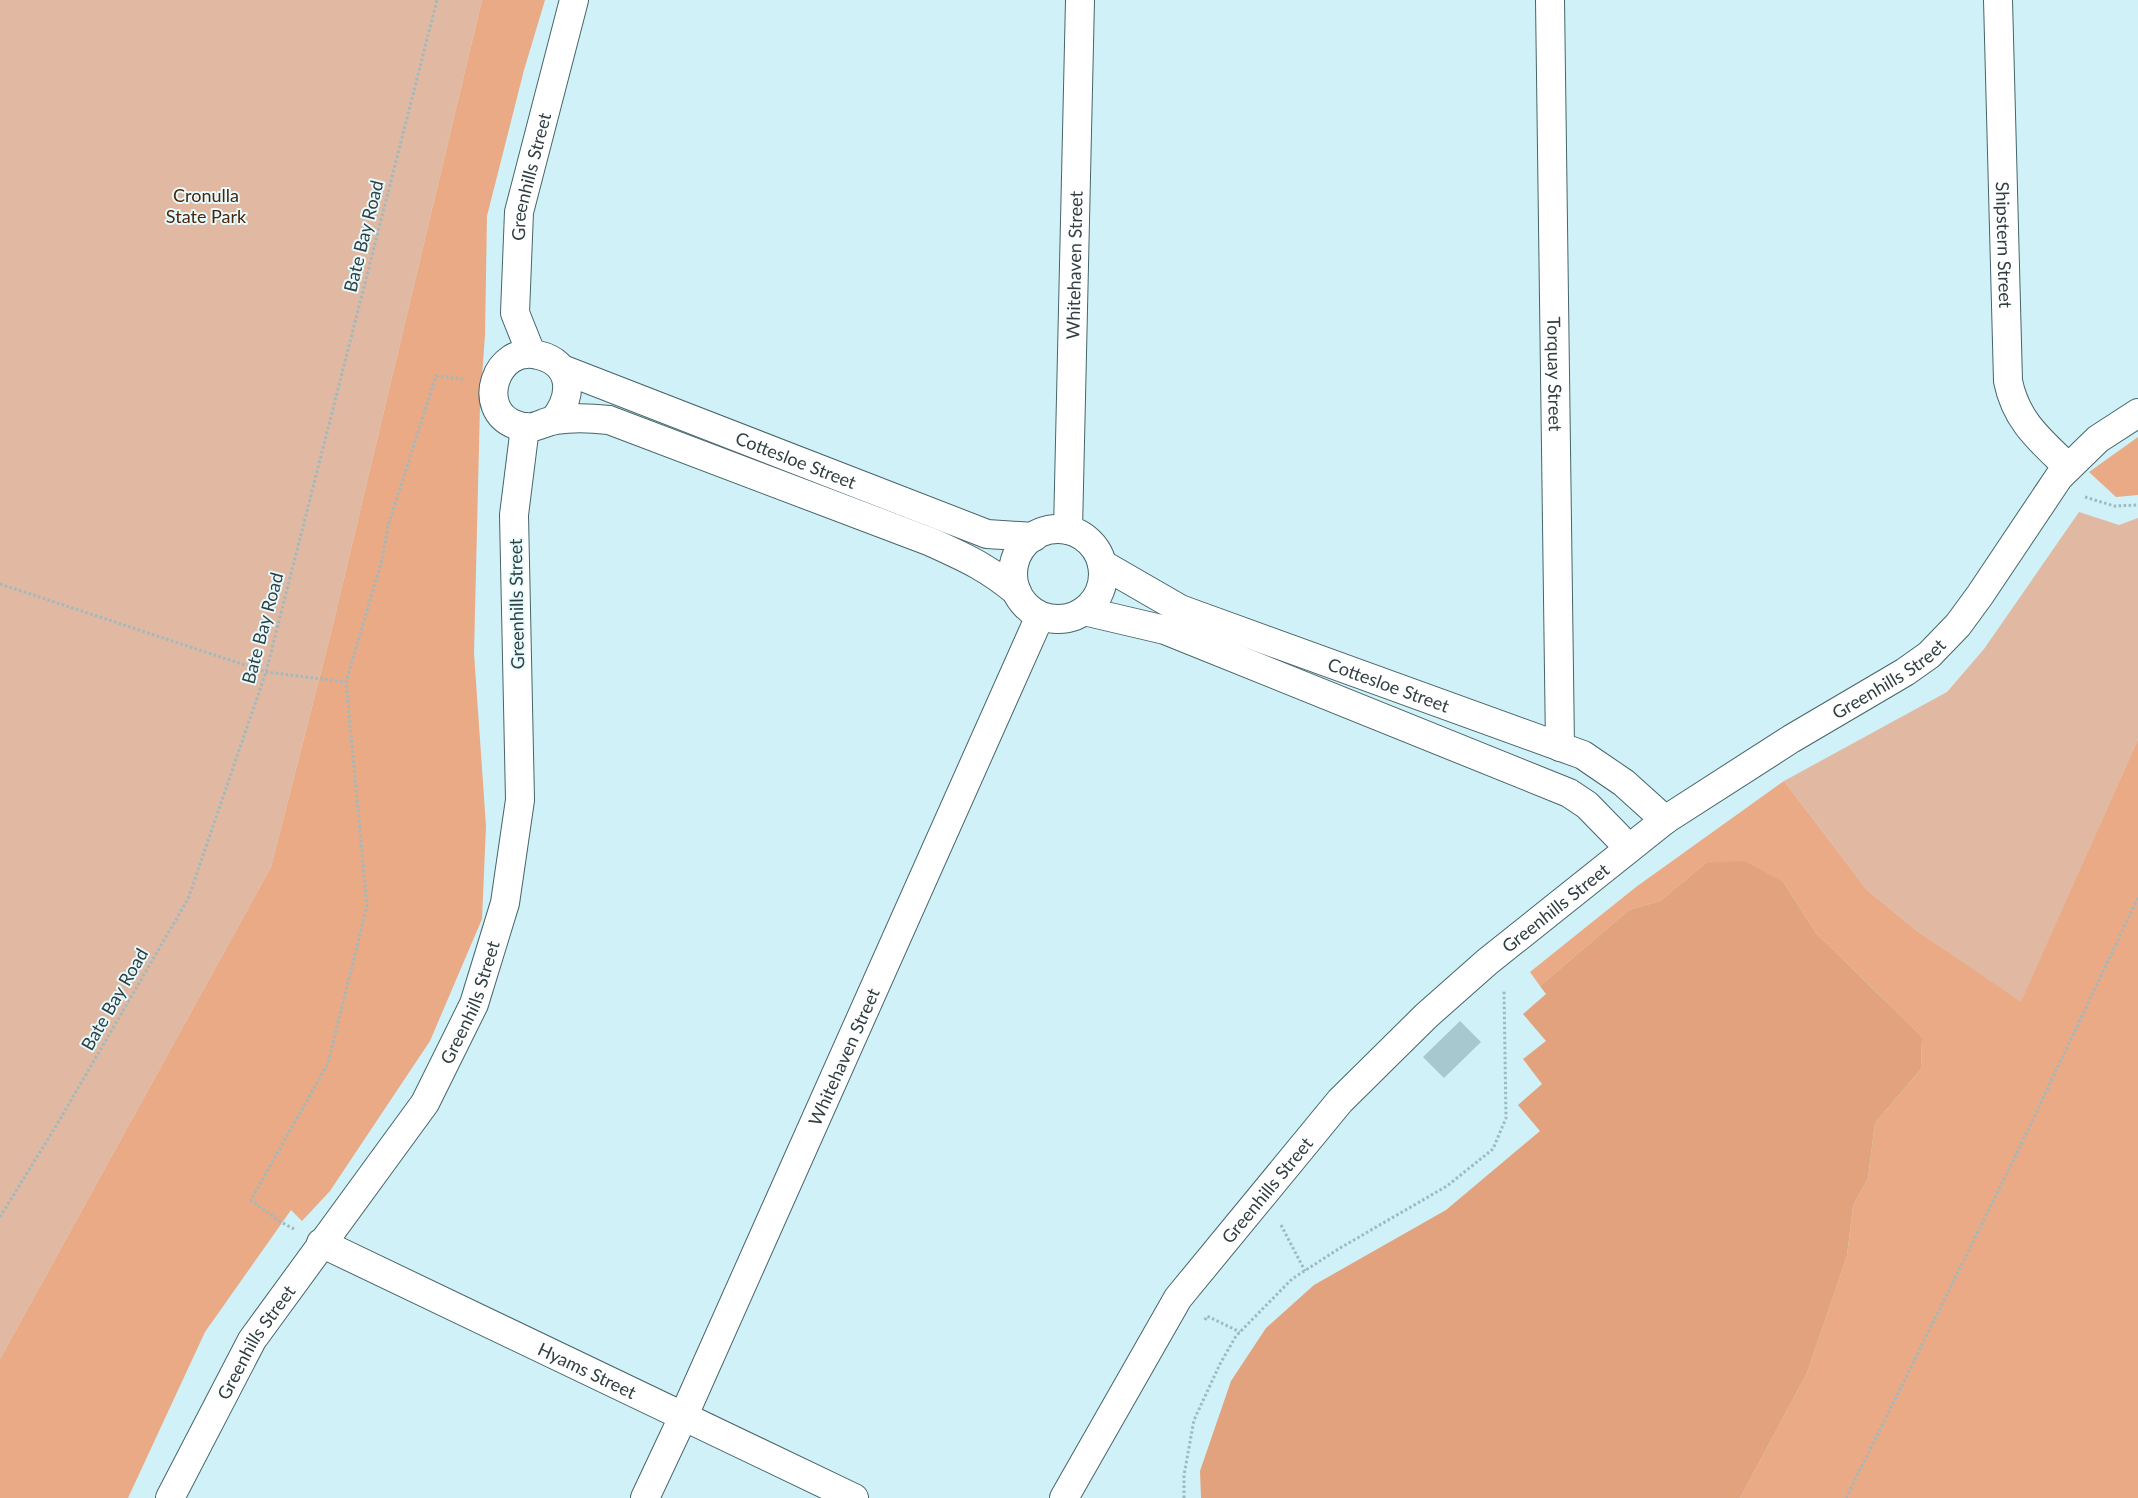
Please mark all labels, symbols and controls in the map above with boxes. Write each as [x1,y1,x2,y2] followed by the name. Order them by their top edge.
[507,110,555,241] street label: Greenhills Street
[338,178,388,294] street label: Bate Bay Road
[1992,181,2017,309] street label: Shipstern Street
[166,184,247,227] park label: Cronulla State Park
[1061,190,1087,339] street label: Whitehaven Street
[1543,317,1567,432] street label: Torquay Street
[733,427,860,493] street label: Cottesloe Street
[504,538,528,670] street label: Greenhills Street
[237,570,287,686] street label: Bate Bay Road
[1828,634,1950,723] street label: Greenhills Street
[1325,653,1453,717] street label: Cottesloe Street
[1497,858,1614,957] street label: Greenhills Street
[435,938,504,1067] street label: Greenhills Street
[76,944,152,1054] street label: Bate Bay Road
[803,984,884,1129] street label: Whitehaven Street
[1217,1132,1317,1248] street label: Greenhills Street
[212,1280,300,1403] street label: Greenhills Street
[534,1337,640,1403] street label: Hyams Street

